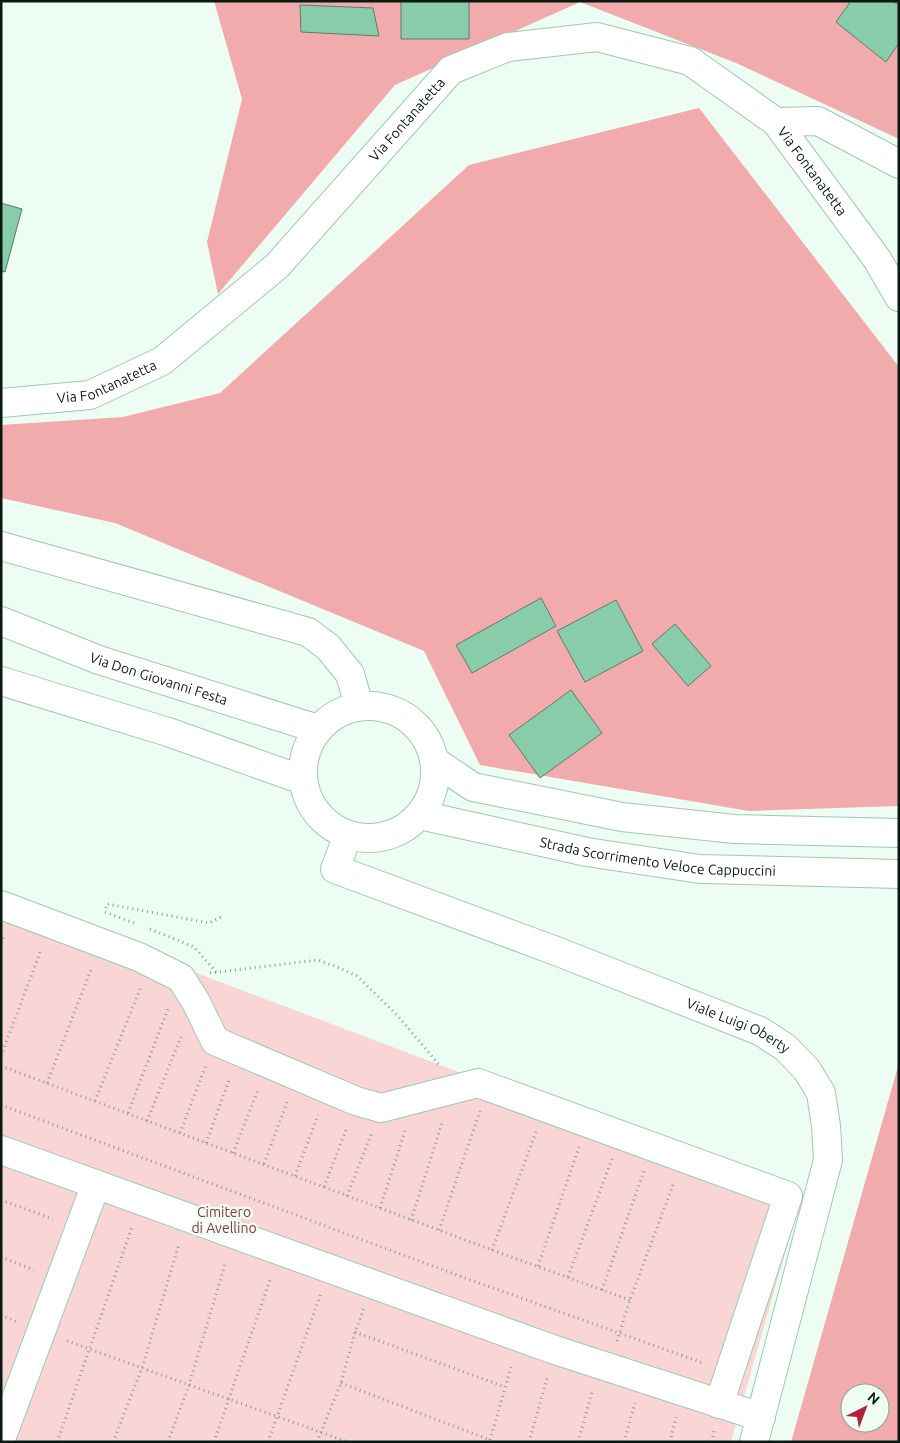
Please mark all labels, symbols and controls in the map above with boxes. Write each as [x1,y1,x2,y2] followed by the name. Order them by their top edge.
[366,75,448,164] street label: Via Fontanatetta
[774,124,850,219] street label: Via Fontanatetta
[56,357,159,406] street label: Via Fontanatetta
[87,649,230,708] street label: Via Don Giovanni Festa
[538,834,776,879] street label: Strada Scorrimento Veloce Cappuccini
[684,995,793,1056] street label: Viale Luigi Oberty
[191,1204,257,1236] park label: Cimitero di Avellino
[840,1383,890,1433] north arrow
[864,1389,883,1408] text: N

